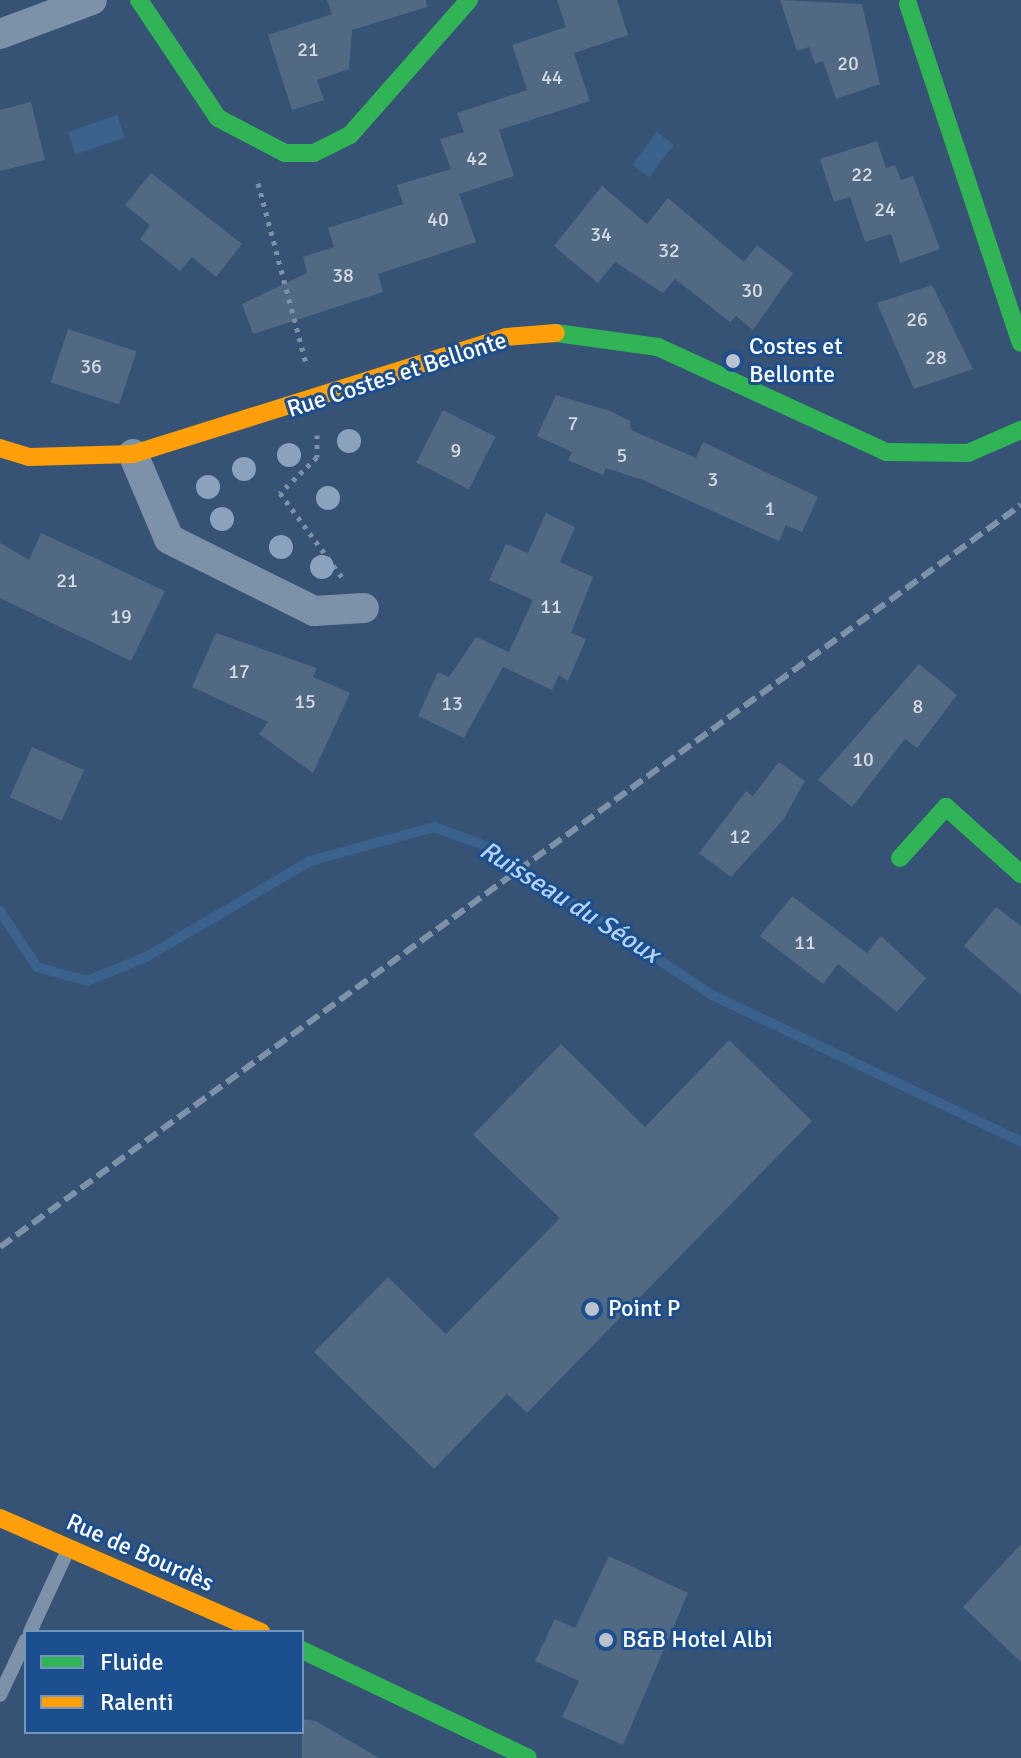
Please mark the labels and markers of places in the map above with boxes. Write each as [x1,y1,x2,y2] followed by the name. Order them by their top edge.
[749,333,843,389] place label: Costes et Bellonte
[724,352,742,370] marker: Costes et Bellonte
[608,1295,680,1323] place label: Point P
[583,1300,601,1318] marker: Point P
[622,1626,773,1654] place label: B&B Hotel Albi
[597,1631,615,1649] marker: B&B Hotel Albi

